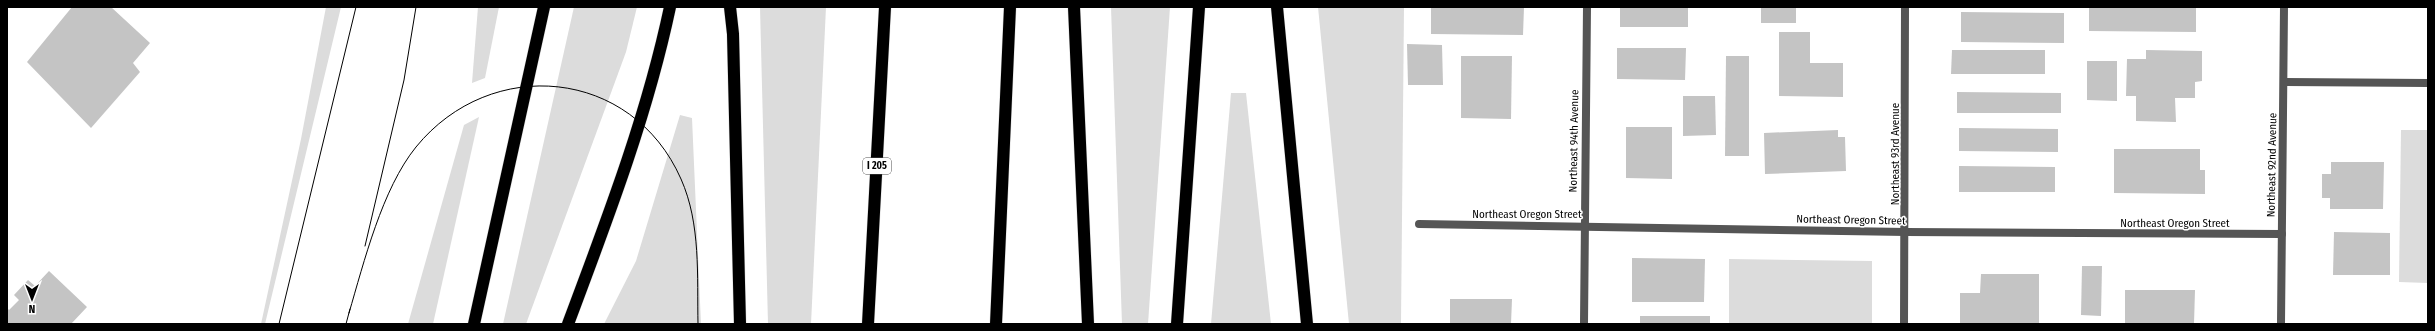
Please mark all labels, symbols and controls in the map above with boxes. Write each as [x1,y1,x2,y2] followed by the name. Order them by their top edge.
[1567,89,1581,193] street label: Northeast 94th Avenue
[1889,103,1902,205] street label: Northeast 93rd Avenue
[2265,113,2279,217] street label: Northeast 92nd Avenue
[863,158,891,174] road number: I 205
[1472,208,1582,221] street label: Northeast Oregon Street
[1796,213,1906,227] street label: Northeast Oregon Street
[2120,217,2230,230] street label: Northeast Oregon Street
[12,279,52,319] north arrow
[29,302,35,315] text: N

